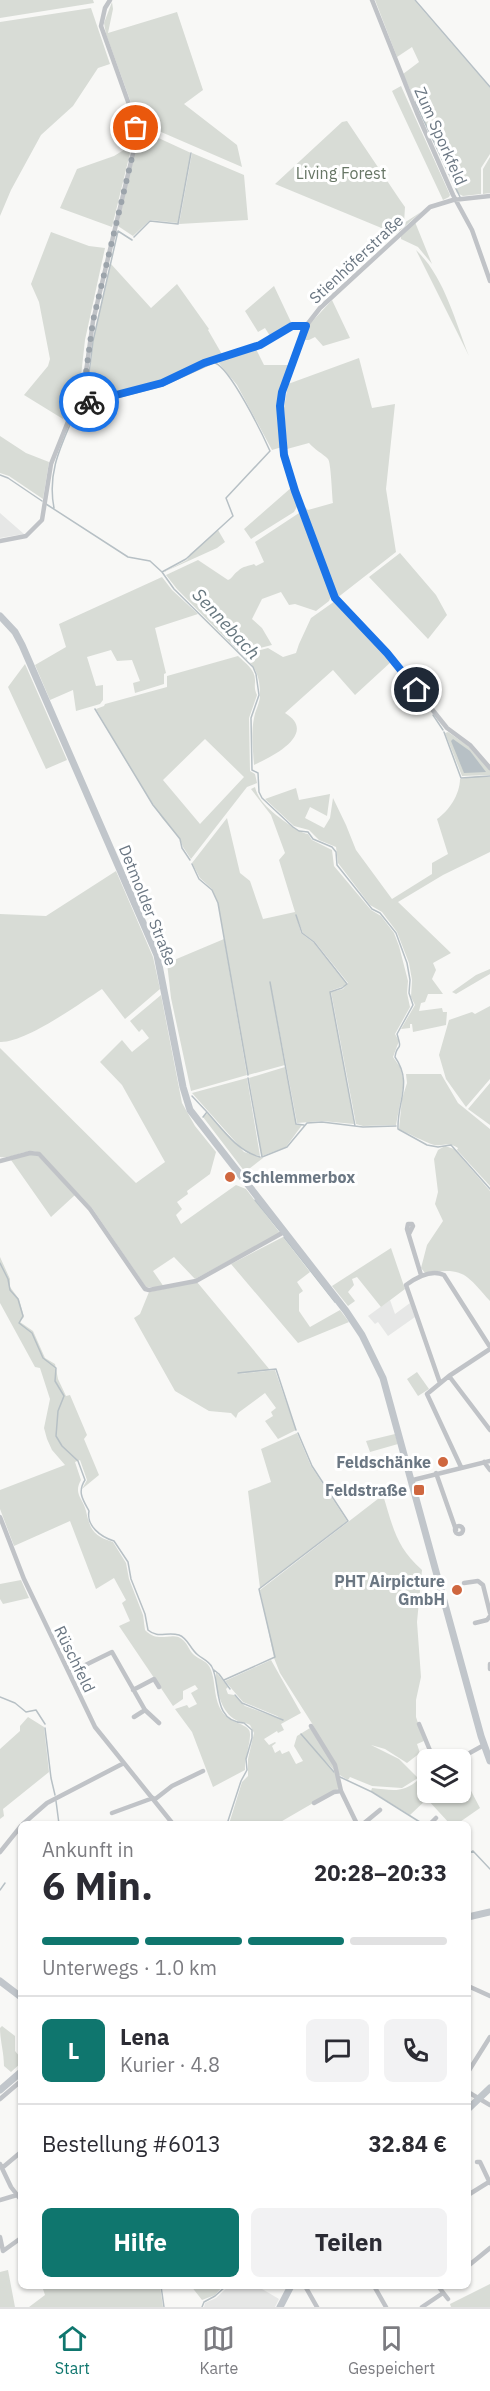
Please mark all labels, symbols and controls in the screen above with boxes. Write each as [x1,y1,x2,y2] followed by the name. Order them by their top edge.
[410,84,472,188] street label: Zum Sporkfeld
[110,102,161,153] pin
[119,111,152,144] icon: bag
[296,163,386,183] park label: Living Forest
[305,210,407,308] street label: Stienhöferstraße
[59,372,119,432] courier
[73,386,106,419] icon: bike
[188,583,265,664] water label: Sennebach
[391,664,442,715] pin
[400,673,433,706] icon: home
[115,842,181,968] street label: Detmolder Straße
[242,1167,355,1187] place label: Schlemmerbox
[223,1170,237,1184] marker: Schlemmerbox
[336,1452,431,1472] place label: Feldschänke
[436,1455,450,1469] marker: Feldschänke
[325,1480,407,1500] place label: Feldstraße
[412,1483,426,1497] marker: Feldstraße
[334,1571,445,1609] place label: PHT Airpicture GmbH
[450,1583,464,1597] marker: PHT Airpicture GmbH
[50,1622,100,1696] street label: Rüschfeld
[417,1749,471,1803] map controls
[417,1749,471,1803] button: layers
[42,1836,134,1863] text: Ankunft in
[314,1858,447,1887] text: 20:28–20:33
[42,1860,153,1911] text: 6 Min.
[42,1954,217,1981] text: Unterwegs · 1.0 km
[306,2019,369,2082] button: chat
[384,2019,447,2082] button: phone
[120,2022,169,2051] text: Lena
[68,2036,79,2065] text: L
[120,2051,220,2078] text: Kurier · 4.8
[42,2129,221,2158] text: Bestellung #6013
[368,2129,447,2158] text: 32.84 €
[42,2208,239,2277] button: Hilfe
[251,2208,447,2277] button: Teilen
[55,2322,90,2378] tab: Start
[200,2322,238,2378] tab: Karte
[348,2322,435,2378] tab: Gespeichert

